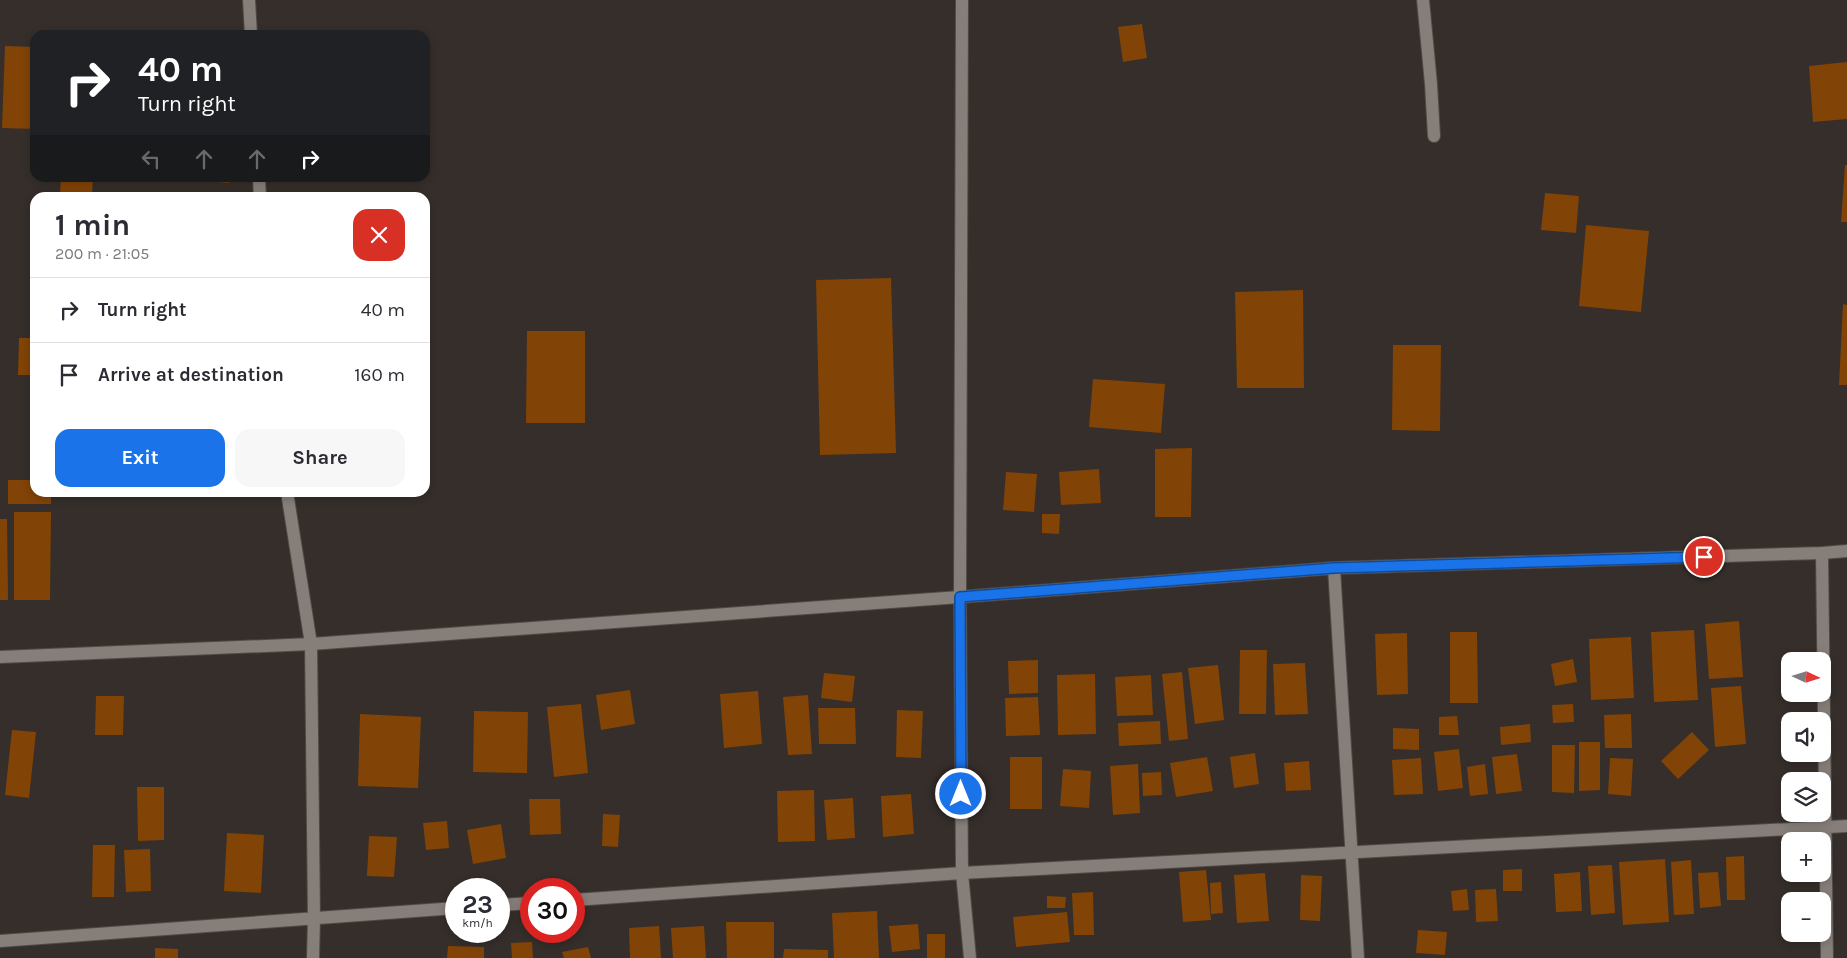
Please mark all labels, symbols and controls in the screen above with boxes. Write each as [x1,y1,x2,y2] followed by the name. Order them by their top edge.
[138,49,223,90] text: 40 m
[55,50,120,115] icon: right
[138,91,236,117] text: Turn right
[137,145,165,173] icon: left
[190,145,218,173] icon: ahead
[243,145,271,173] icon: ahead
[296,145,324,173] icon: right
[55,207,130,243] text: 1 min
[353,209,405,261] button: close
[55,244,149,263] text: 200 m · 21:05
[55,296,83,324] icon: right
[98,299,187,321] text: Turn right
[361,299,405,321] text: 40 m
[55,361,83,389] icon: arrive
[98,364,284,386] text: Arrive at destination
[354,364,405,386] text: 160 m
[55,429,225,487] button: Exit
[235,429,405,487] button: Share
[1683,536,1725,578] pin
[1690,543,1718,571] icon: arrive
[1781,652,1831,702] north arrow
[1781,652,1831,942] map controls
[1781,712,1831,762] button: sound
[934,767,986,819] position arrow
[1781,772,1831,822] button: layers
[1781,832,1831,882] button: +
[520,878,585,943] speed limit sign: 30
[462,890,493,919] text: 23
[1781,892,1831,942] button: −
[462,916,493,930] text: km/h

